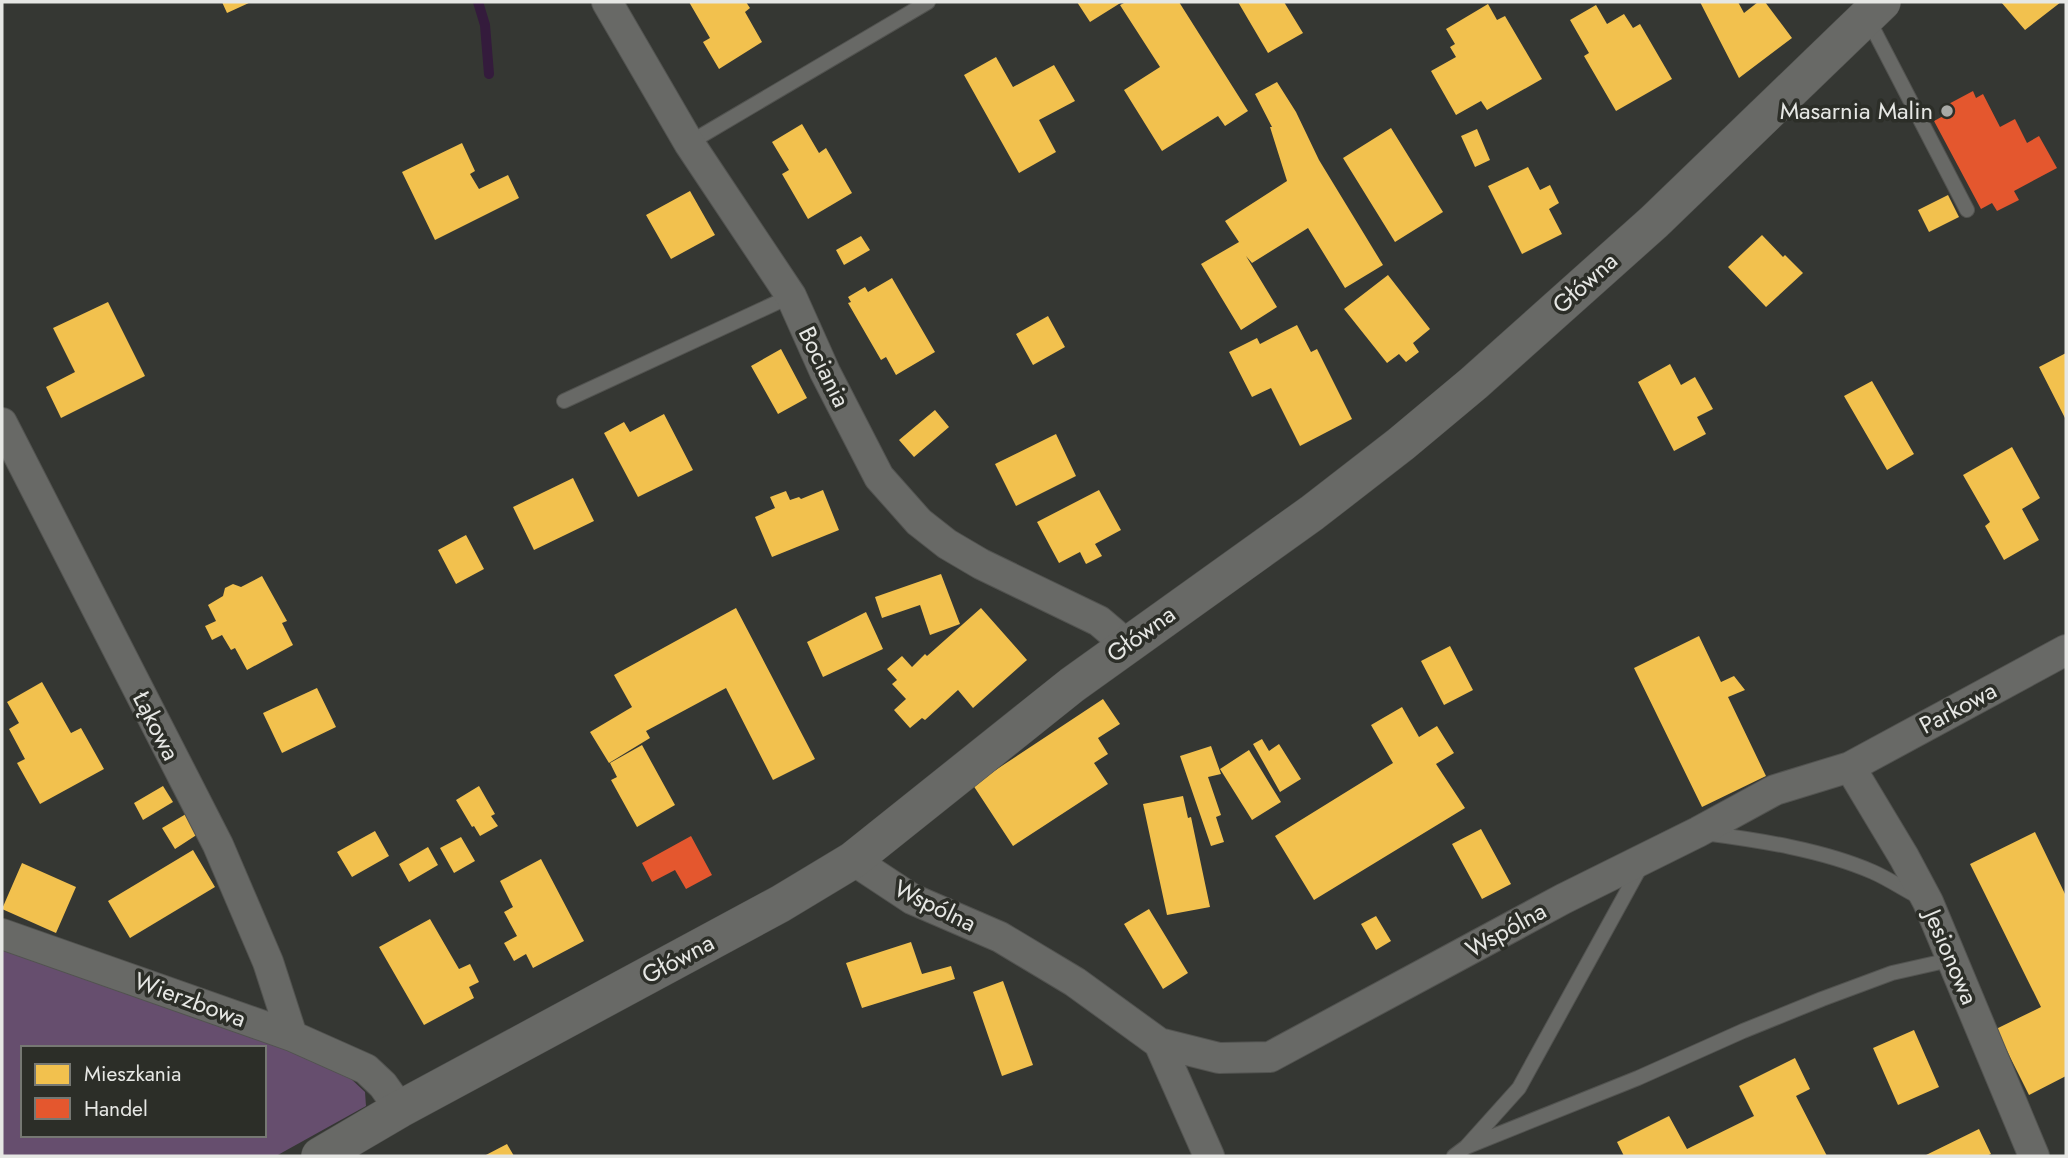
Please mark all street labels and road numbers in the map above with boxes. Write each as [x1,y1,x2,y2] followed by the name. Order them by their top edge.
[1544,244,1625,322] street label: Główna
[790,320,859,413] street label: Bociania
[1099,597,1182,670] street label: Główna
[1913,673,2003,743] street label: Parkowa
[124,684,189,766] street label: Łąkowa
[888,871,982,940] street label: Wspólna
[1459,893,1552,966] street label: Wspólna
[1915,901,1987,1010] street label: Jesionowa
[635,925,720,992] street label: Główna
[129,963,251,1036] street label: Wierzbowa

